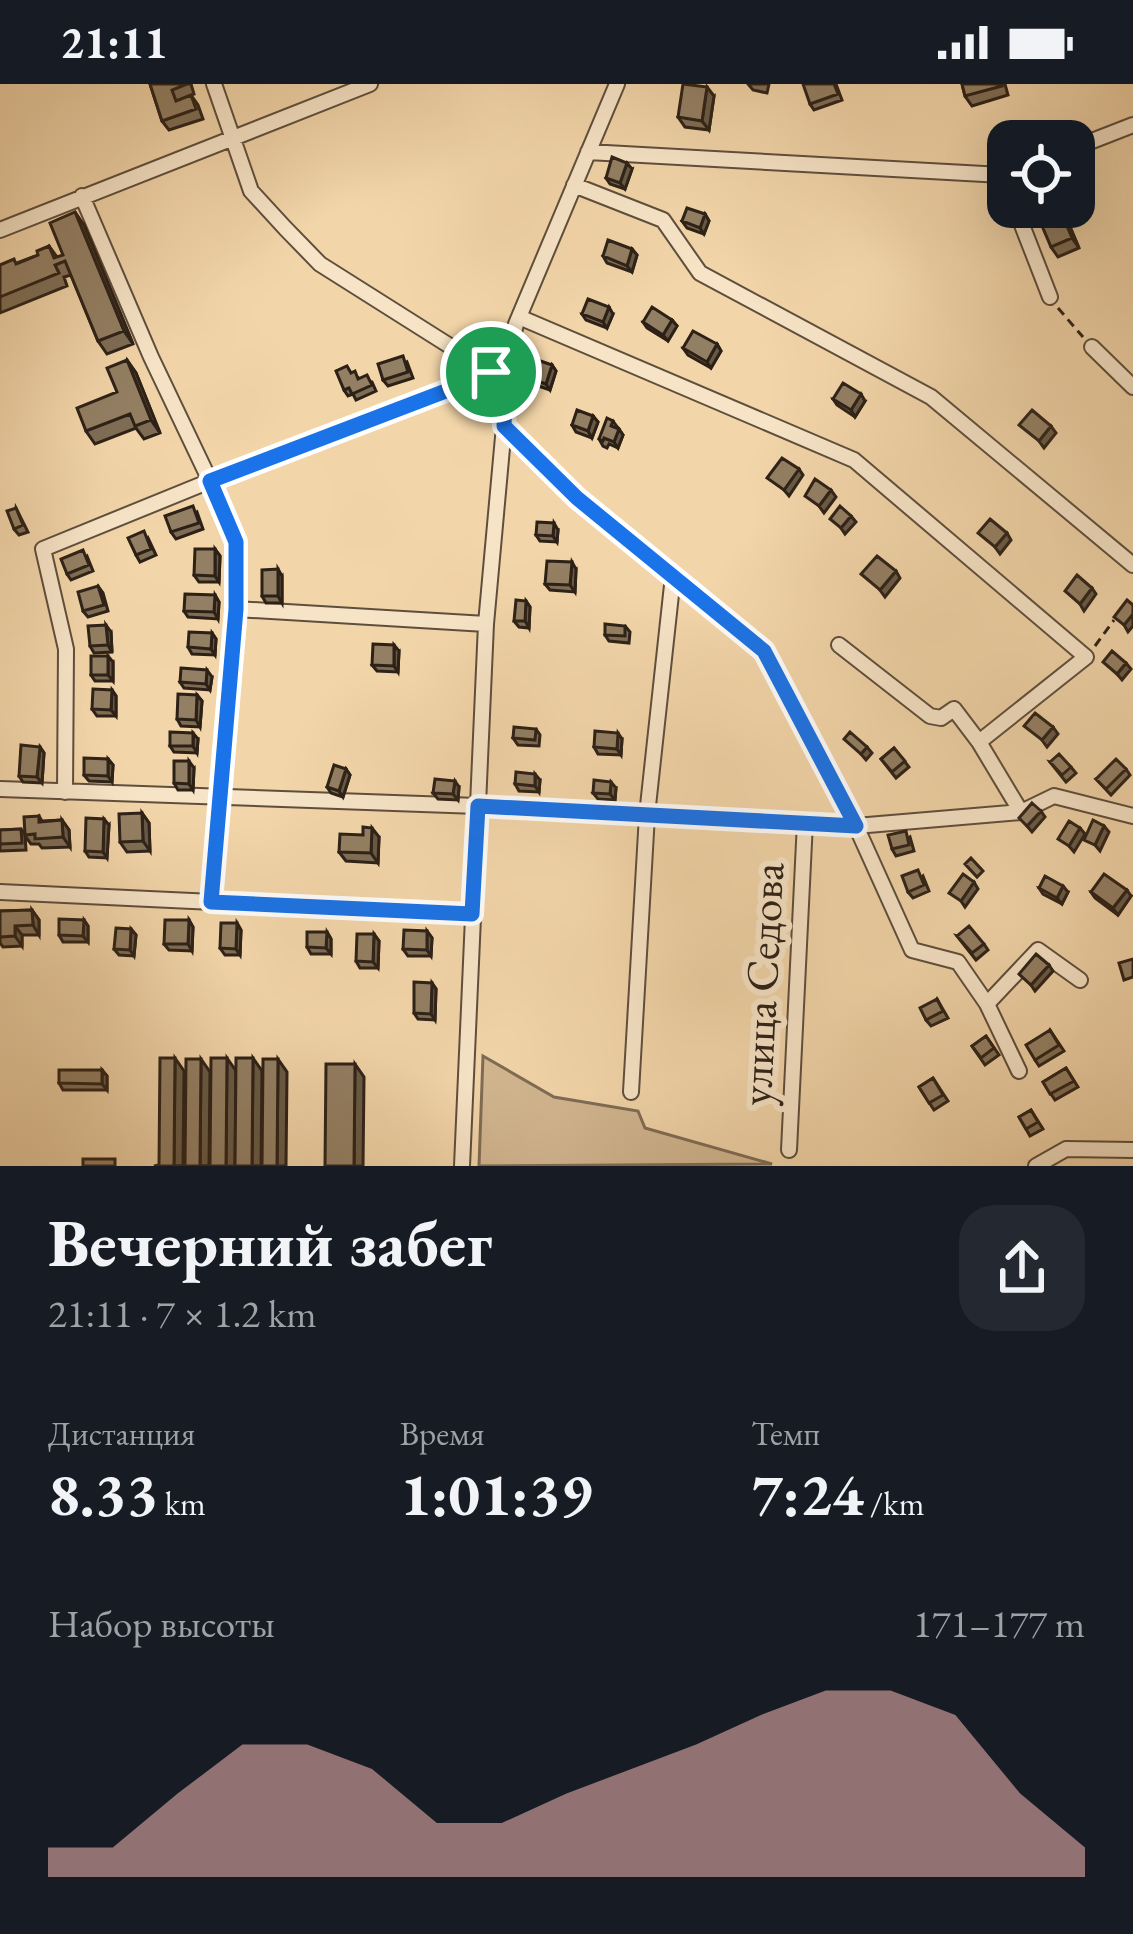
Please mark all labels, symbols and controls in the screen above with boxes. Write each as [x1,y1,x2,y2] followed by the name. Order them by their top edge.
[60,13,168,71] text: 21:11
[987,120,1095,228] map controls
[987,120,1095,228] button: locate
[440,321,542,423] pin
[458,339,524,405] icon: arrive
[726,861,796,1107] street label: улица Седова
[48,1200,493,1286] text: Вечерний забег
[959,1205,1085,1331] button: share
[48,1288,317,1339] text: 21:11 · 7 × 1.2 km
[48,1412,195,1455] text: Дистанция
[400,1412,484,1455] text: Время
[751,1412,820,1455] text: Темп
[48,1455,158,1533] text: 8.33
[400,1455,592,1533] text: 1:01:39
[751,1455,863,1533] text: 7:24
[158,1482,206,1525] text: km
[863,1482,924,1525] text: /km
[48,1598,275,1649] text: Набор высоты
[913,1598,1085,1649] text: 171–177 m

